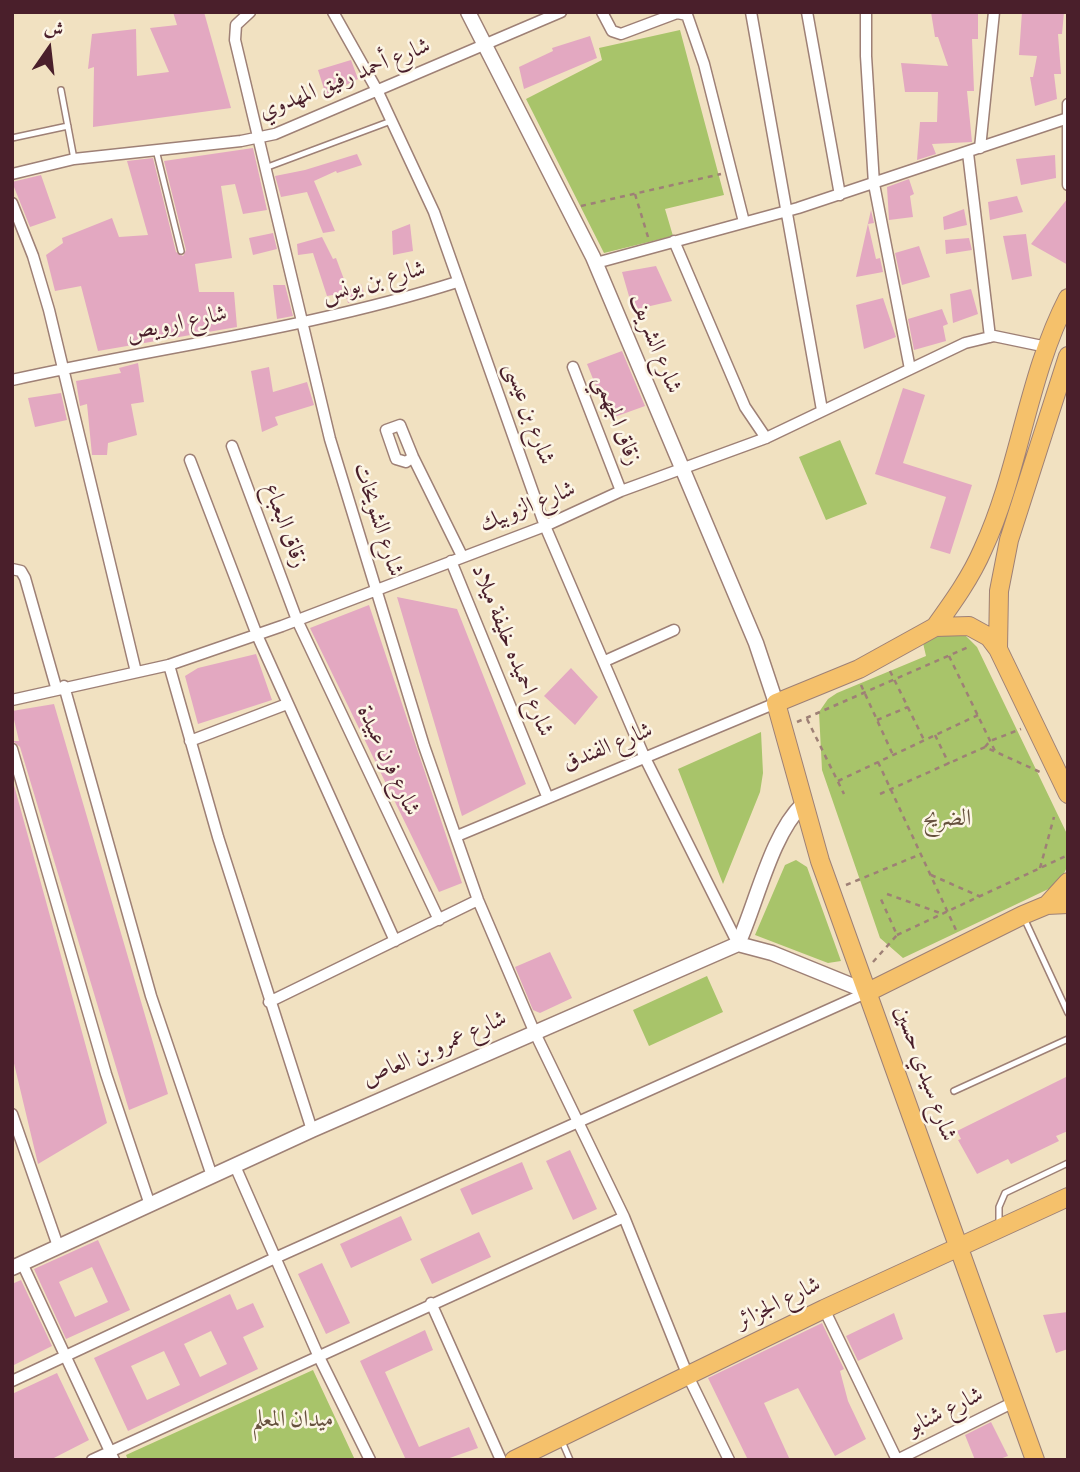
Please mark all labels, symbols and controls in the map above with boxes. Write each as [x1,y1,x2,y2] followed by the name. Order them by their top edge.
[14,14,84,84] north arrow
[42,15,66,43] text: ش
[255,33,435,127] street label: شارع أحمد رفيق المهدوي
[319,256,429,310] street label: شارع بن يونس
[621,290,687,398] street label: شارع الشريف
[124,301,230,349] street label: شارع ارويص
[497,359,559,469] street label: شارع بن عيسى
[586,372,646,470] street label: زقاق الجهمي
[346,460,408,580] street label: شارع الشويخات
[476,476,580,540] street label: شارع الزوبيك
[256,480,312,572] street label: زقاق البعباع
[464,561,558,741] street label: شارع احميده خليفة ميلاد
[349,701,425,821] street label: شارع فرن عبيدة
[559,717,657,779] street label: شارع الفندق
[923,806,971,834] park label: الضريح
[887,1002,961,1146] street label: شارع سيدي حسين
[358,1006,512,1094] street label: شارع عمرو بن العاص
[732,1272,826,1336] street label: شارع الجزائر
[904,1382,988,1442] street label: شارع شنابو
[252,1407,334,1435] park label: ميدان المعلم

